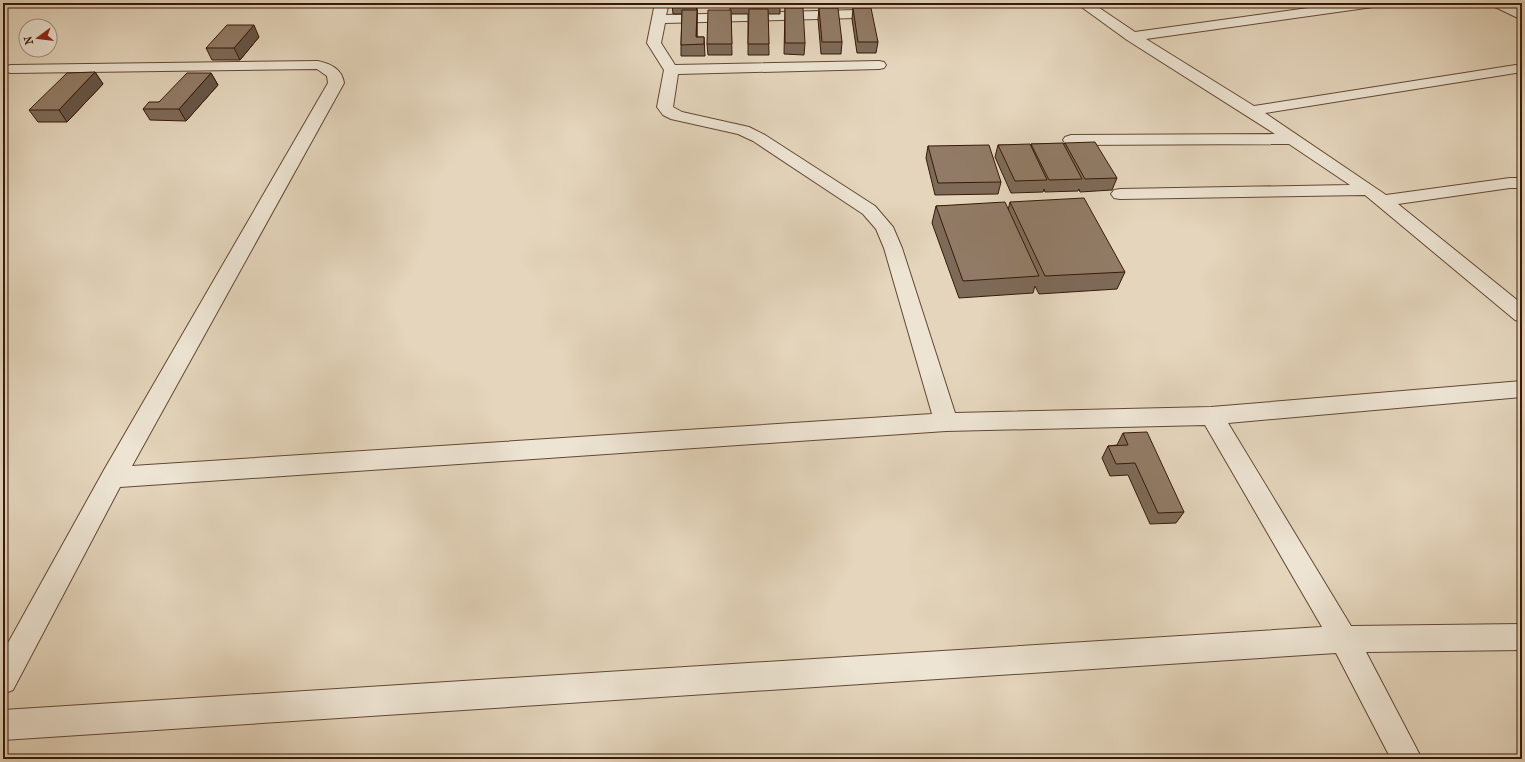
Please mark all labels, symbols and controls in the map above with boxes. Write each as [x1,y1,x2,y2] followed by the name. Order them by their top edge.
[18,18,58,58] north arrow
[21,34,36,46] text: N

